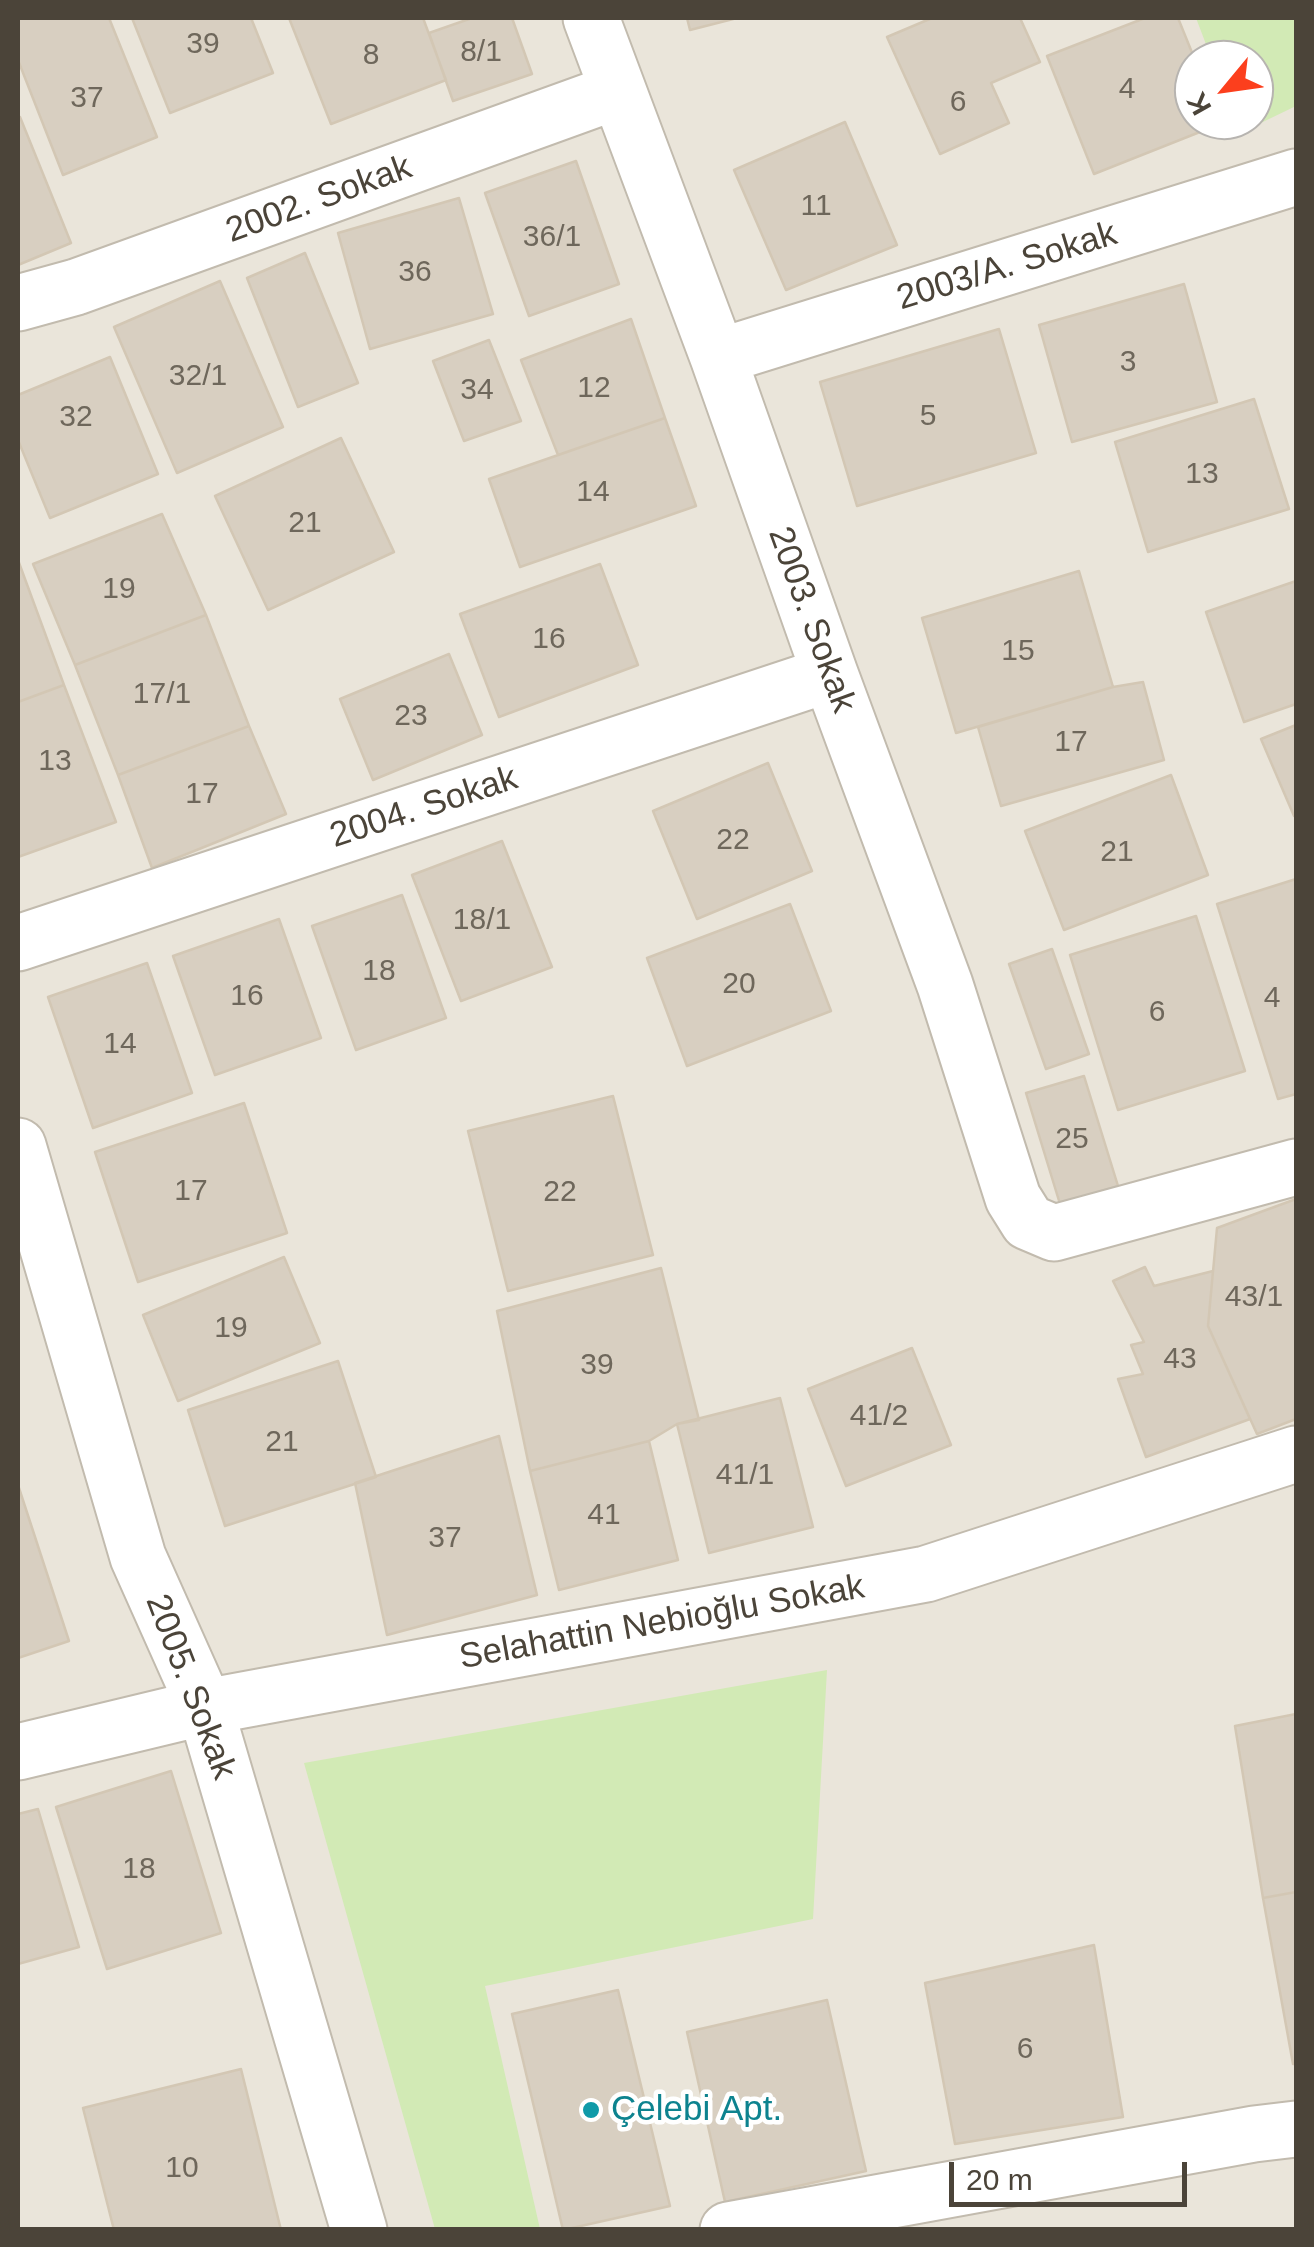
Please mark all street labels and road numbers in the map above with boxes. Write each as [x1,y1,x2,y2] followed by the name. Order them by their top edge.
[220,147,418,253] street label: 2002. Sokak
[892,214,1122,320] street label: 2003/A. Sokak
[758,521,864,719] street label: 2003. Sokak
[325,758,523,858] street label: 2004. Sokak
[456,1567,868,1679] street label: Selahattin Nebioğlu Sokak
[136,1589,244,1785] street label: 2005. Sokak

